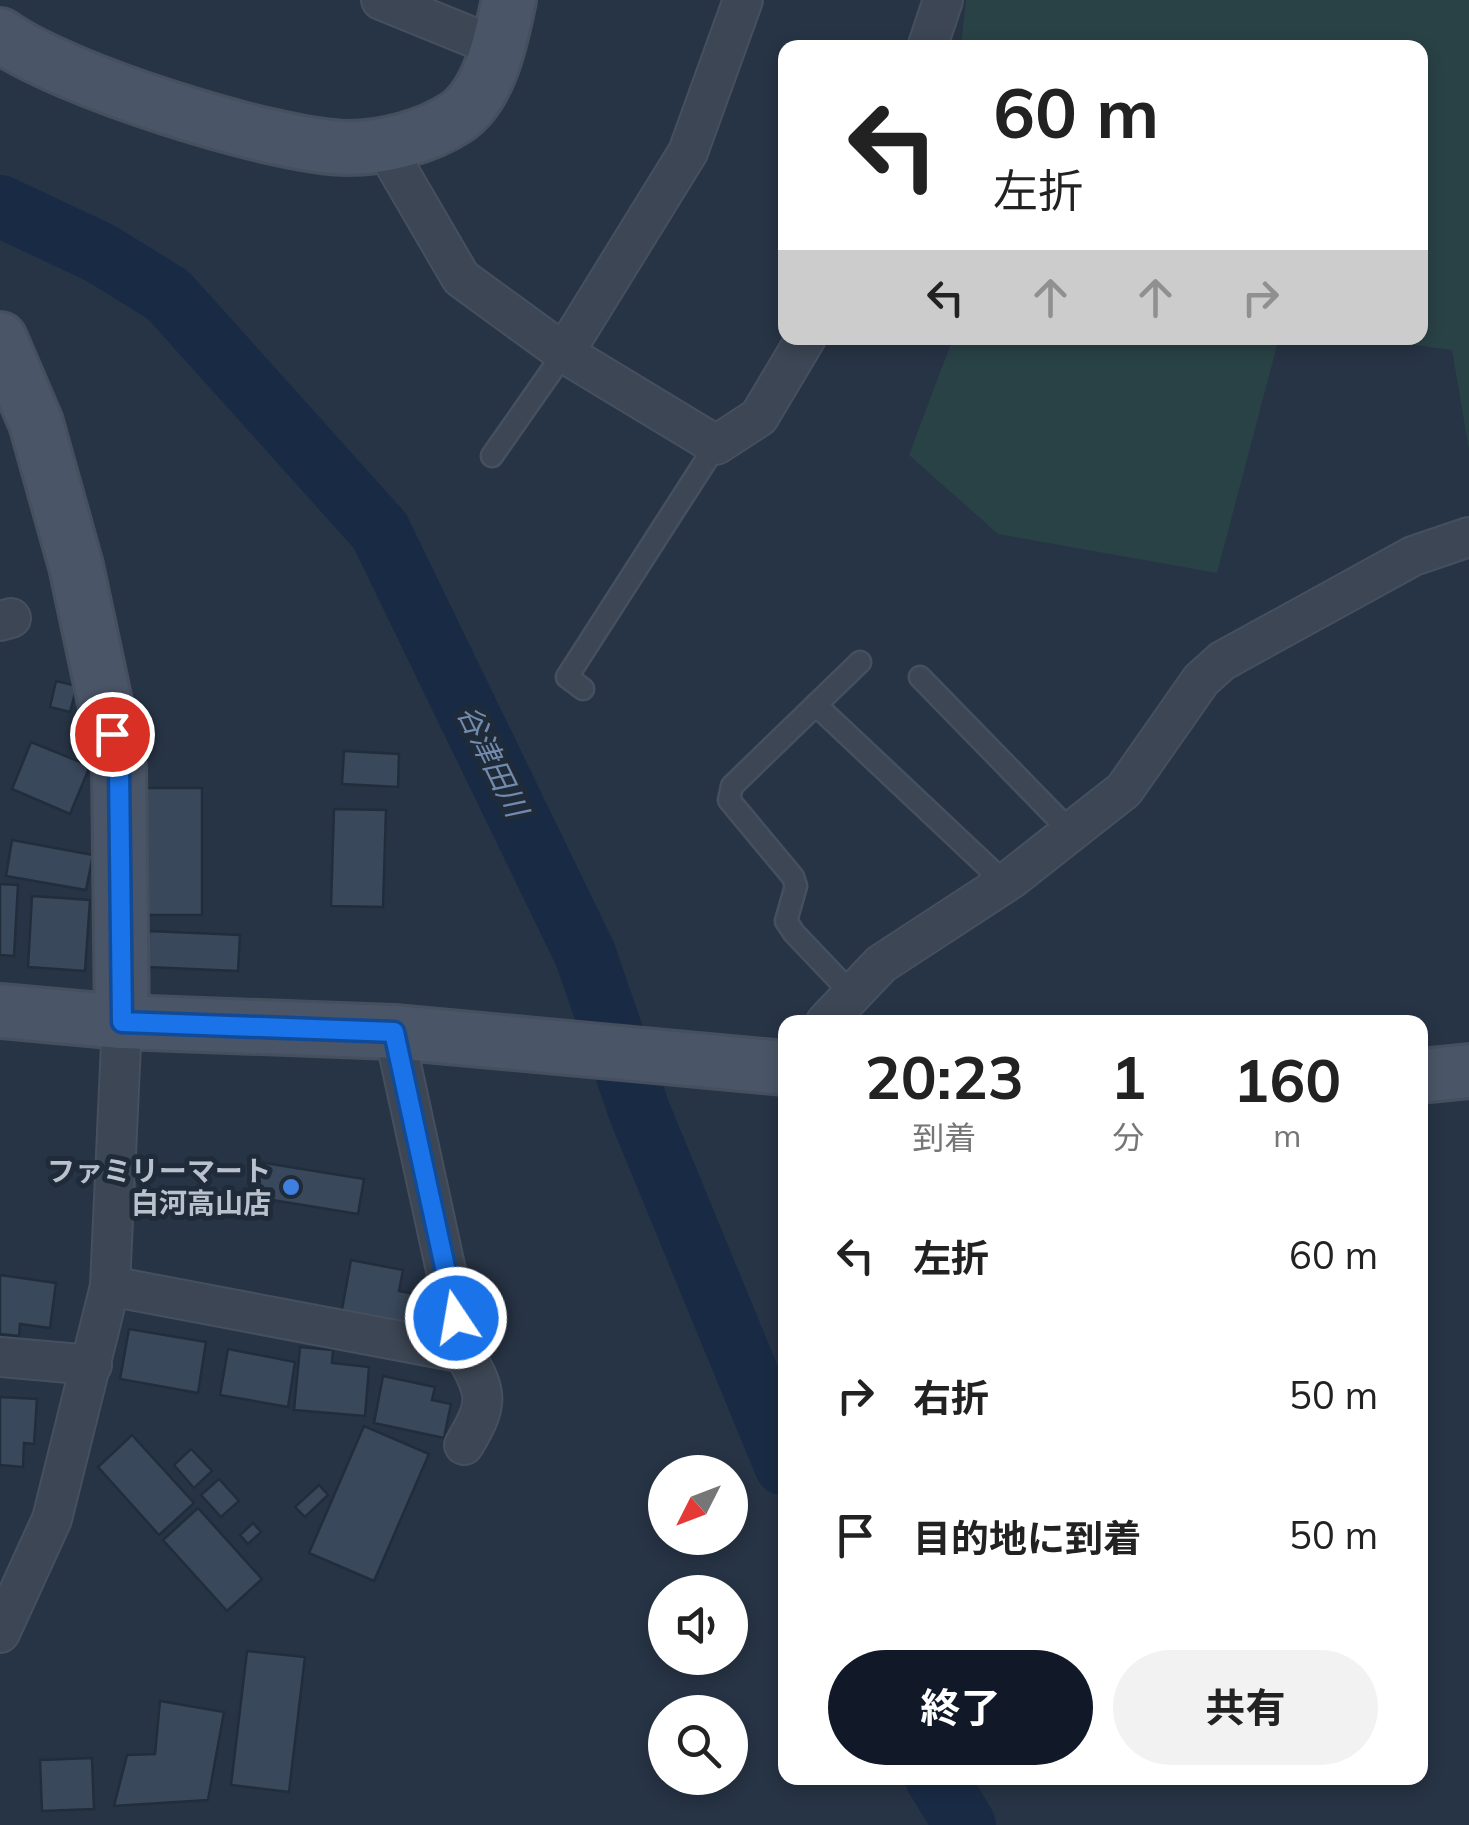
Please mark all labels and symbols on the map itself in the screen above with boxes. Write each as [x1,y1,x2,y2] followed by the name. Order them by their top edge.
[70,692,155,777] pin
[450,698,538,826] water label: 谷津田川
[47,1153,271,1220] place label: ファミリーマート 白河高山店
[280,1176,302,1198] marker: ファミリーマート 白河高山店
[404,1266,508,1370] position arrow
[648,1455,748,1555] north arrow

